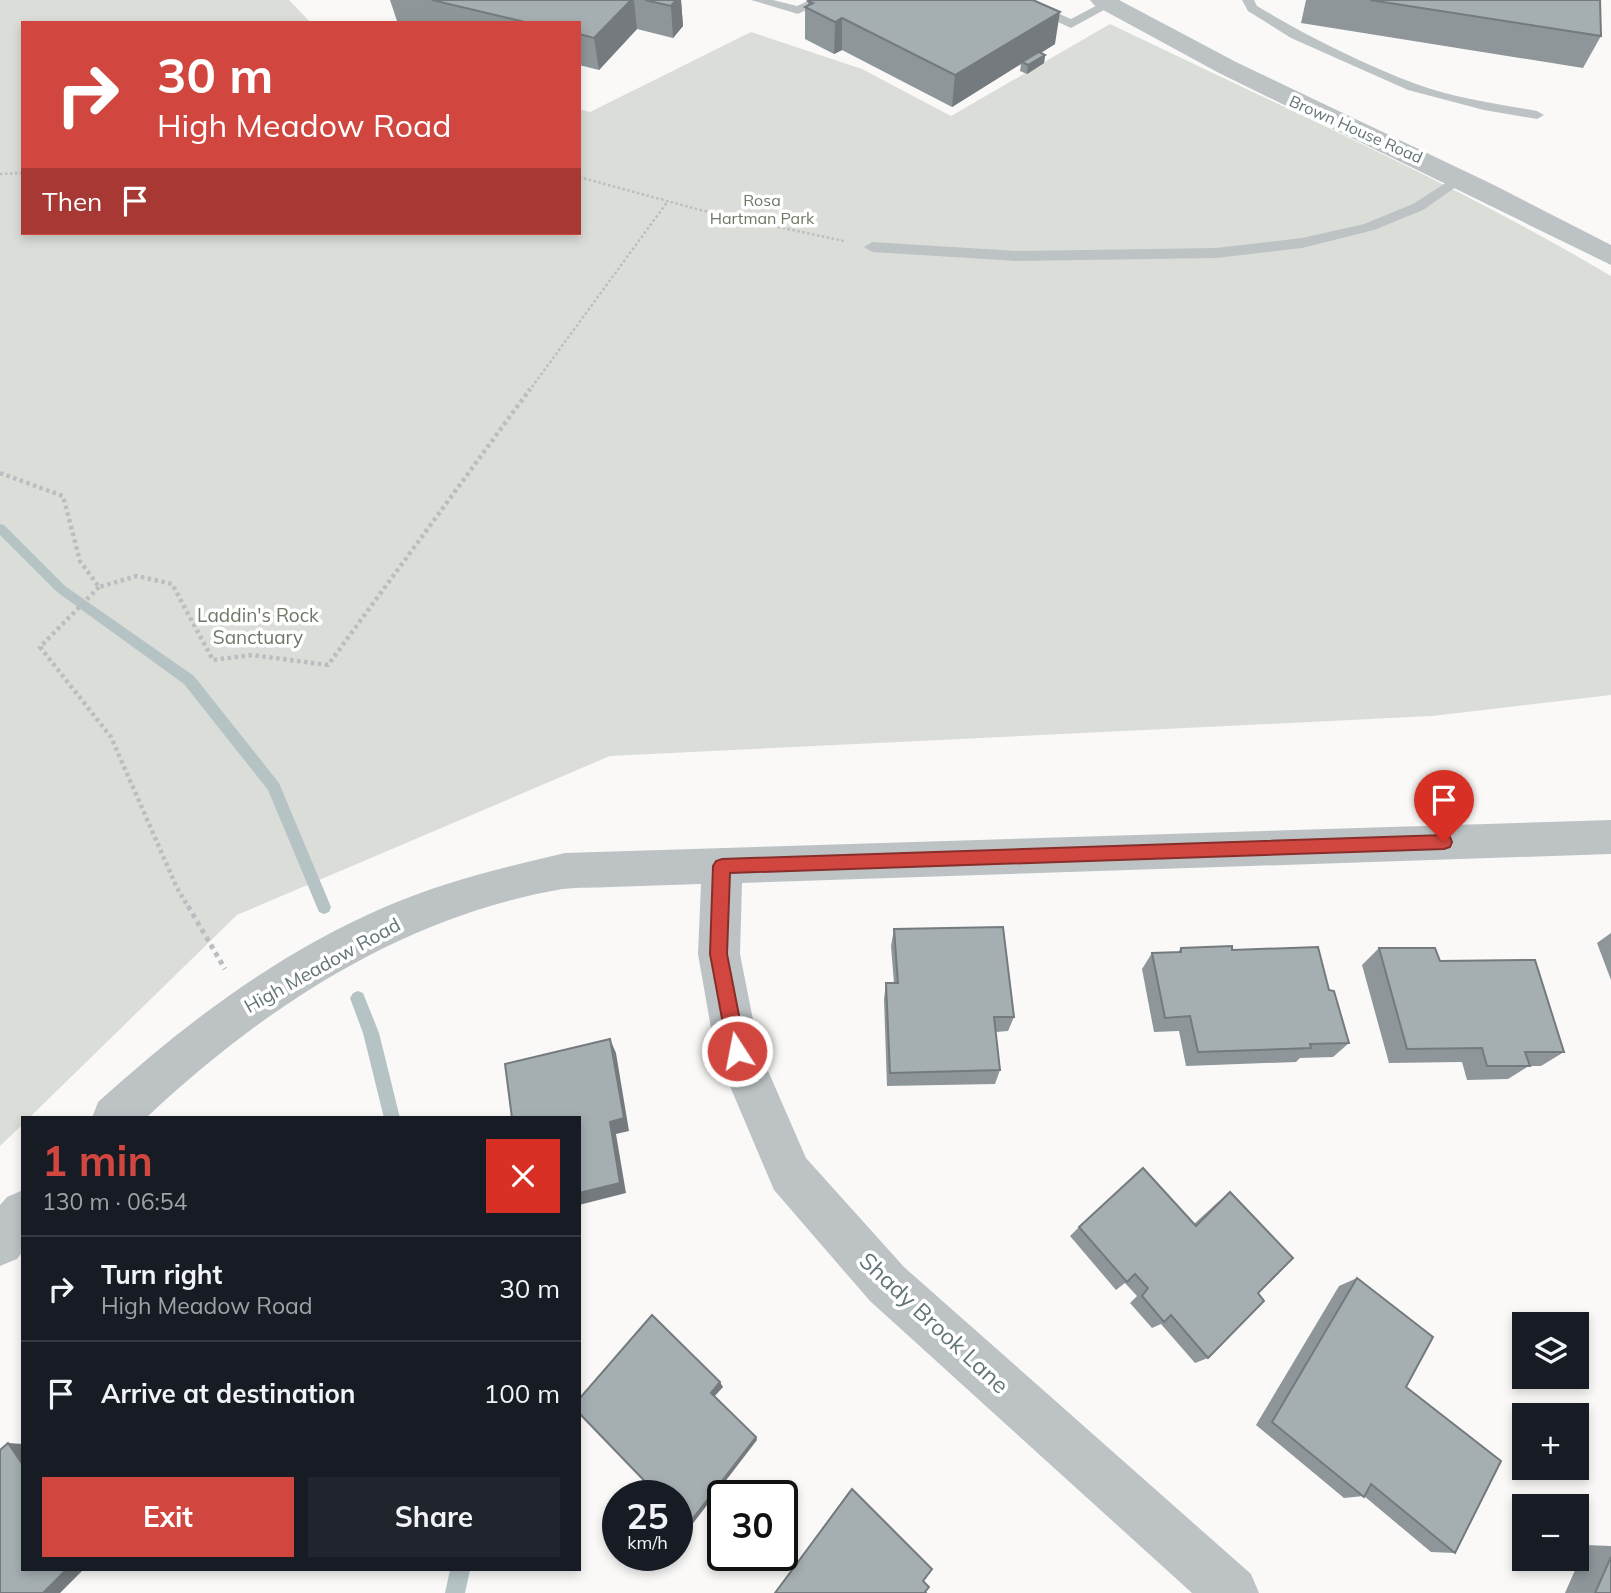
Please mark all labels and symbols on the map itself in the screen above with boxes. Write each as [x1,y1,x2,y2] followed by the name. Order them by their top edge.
[1286,91,1426,167] street label: Brown House Road
[710,190,815,228] park label: Rosa Hartman Park
[197,603,319,649] park label: Laddin's Rock Sanctuary
[1414,770,1474,842] pin
[240,912,404,1018] street label: High Meadow Road
[700,1014,774,1088] position arrow
[854,1246,1015,1399] street label: Shady Brook Lane
[707,1480,798,1571] speed limit sign: 30

